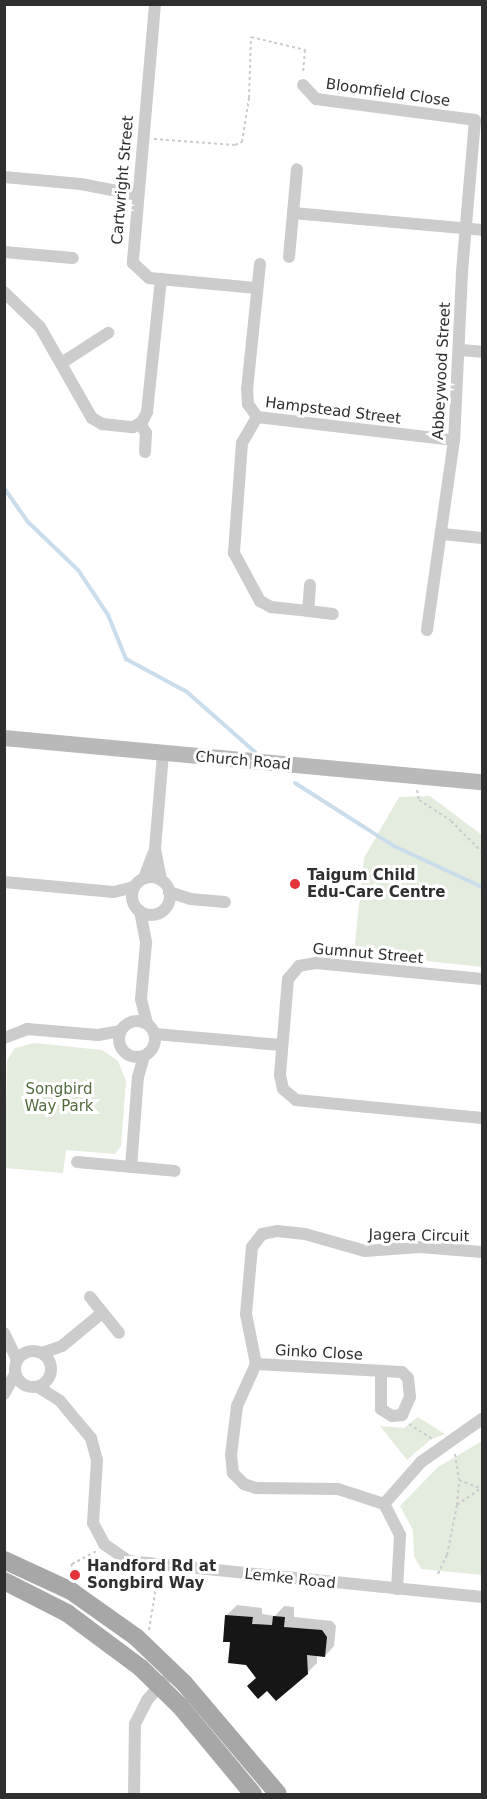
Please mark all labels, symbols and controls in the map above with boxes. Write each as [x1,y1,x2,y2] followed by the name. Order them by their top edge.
[325,75,451,111] street label: Bloomfield Close
[108,115,138,245] street label: Cartwright Street
[429,302,455,440] street label: Abbeywood Street
[264,394,402,428] street label: Hampstead Street
[195,748,291,774] street label: Church Road
[307,866,445,901] place label: Taigum Child Edu-Care Centre
[288,877,302,891] marker: Taigum Child Edu-Care Centre
[312,940,424,968] street label: Gumnut Street
[24,1080,94,1115] park label: Songbird Way Park
[368,1226,470,1246] street label: Jagera Circuit
[274,1342,364,1364] street label: Ginko Close
[87,1557,216,1592] place label: Handford Rd at Songbird Way
[243,1565,337,1593] street label: Lemke Road
[68,1568,82,1582] marker: Handford Rd at Songbird Way

